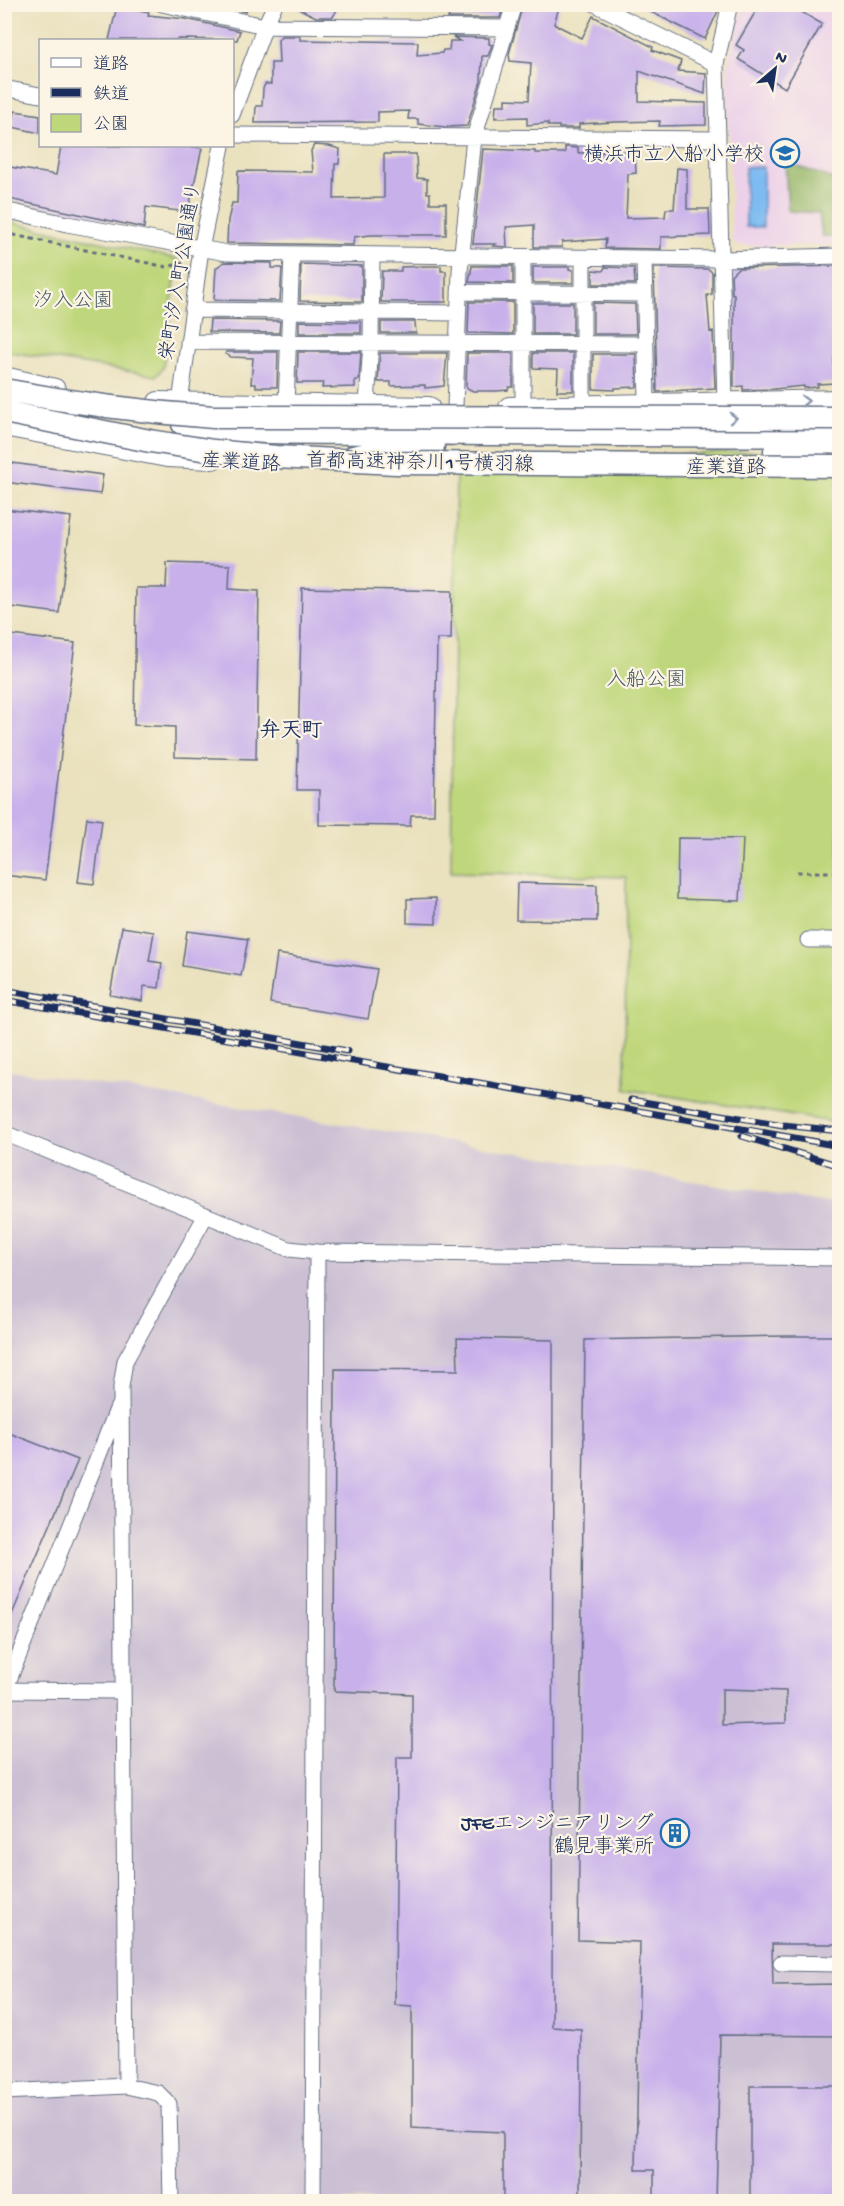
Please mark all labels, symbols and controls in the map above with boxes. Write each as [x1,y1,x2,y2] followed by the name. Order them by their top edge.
[39,39,234,147] legend
[745,39,805,99] north arrow
[771,48,790,70] text: N
[93,54,129,76] text: 道路
[93,84,129,106] text: 鉄道
[93,115,129,136] text: 公園
[769,137,801,169] school or university icon: 横浜市立入船小学校
[584,143,764,168] place label: 横浜市立入船小学校
[155,181,208,362] street label: 栄町汐入町公園通り
[33,289,113,314] park label: 汐入公園
[801,395,810,407] one-way arrow
[729,412,738,424] one-way arrow
[200,449,281,478] street label: 産業道路
[306,449,534,478] street label: 首都高速神奈川1号横羽線
[686,456,766,481] street label: 産業道路
[606,668,686,693] park label: 入船公園
[260,718,323,745] district label: 弁天町
[461,1812,654,1860] place label: JFEエンジニアリング 鶴見事業所
[659,1817,691,1849] building icon: JFEエンジニアリング 鶴見事業所

